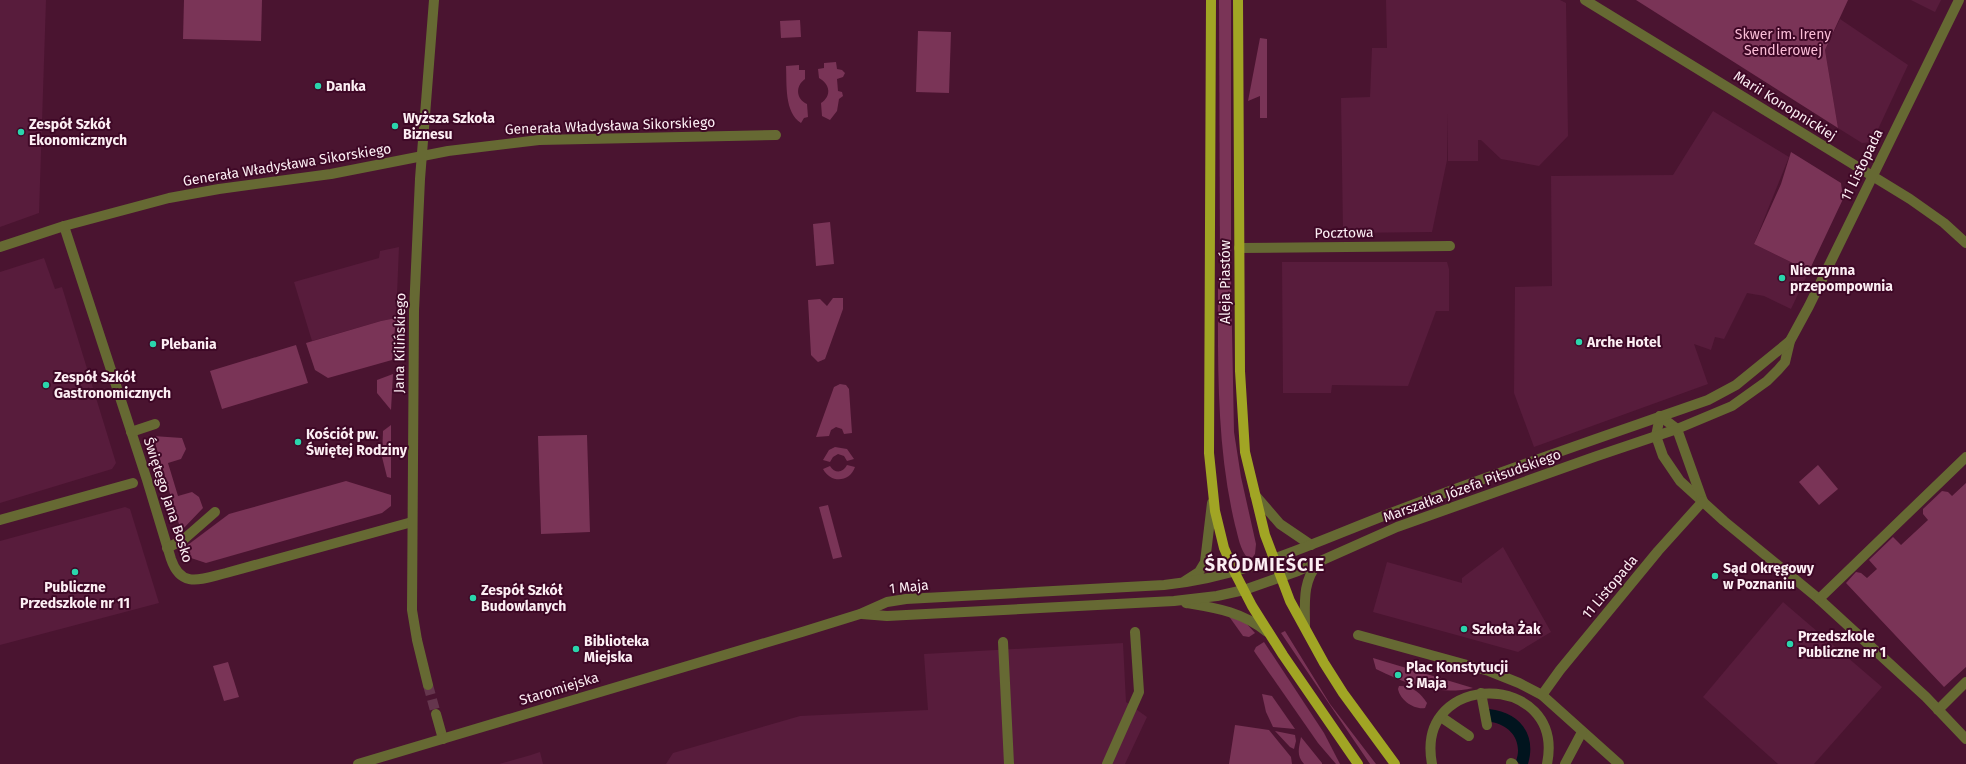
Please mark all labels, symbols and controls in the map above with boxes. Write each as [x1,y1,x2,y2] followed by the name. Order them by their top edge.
[1735,26,1831,59] park label: Skwer im. Ireny Sendlerowej
[1730,68,1840,144] street label: Marii Konopnickiej
[326,78,366,95] place label: Danka
[313,81,323,91] marker: Danka
[403,110,495,143] place label: Wyższa Szkoła Biznesu
[504,114,716,138] street label: Generała Władysława Sikorskiego
[29,116,127,149] place label: Zespół Szkół Ekonomicznych
[390,121,400,131] marker: Wyższa Szkoła Biznesu
[1837,126,1887,204] street label: 11 Listopada
[16,127,26,137] marker: Zespół Szkół Ekonomicznych
[182,140,392,190] street label: Generała Władysława Sikorskiego
[1314,224,1374,242] street label: Pocztowa
[1217,240,1234,324] street label: Aleja Piastów
[1790,262,1893,295] place label: Nieczynna przepompownia
[1777,273,1787,283] marker: Nieczynna przepompownia
[391,293,409,393] street label: Jana Kilińskiego
[1586,334,1662,351] place label: Arche Hotel
[161,336,217,353] place label: Plebania
[1574,337,1584,347] marker: Arche Hotel
[148,339,158,349] marker: Plebania
[54,369,171,402] place label: Zespół Szkół Gastronomicznych
[41,380,51,390] marker: Zespół Szkół Gastronomicznych
[306,426,408,459] place label: Kościół pw. Świętej Rodziny
[140,435,197,565] street label: Świętego Jana Bosko
[293,437,303,447] marker: Kościół pw. Świętej Rodziny
[1381,446,1563,526] street label: Marszałka Józefa Piłsudskiego
[1578,552,1642,622] street label: 11 Listopada
[1205,553,1325,576] district label: ŚRÓDMIEŚCIE
[1723,560,1815,593] place label: Sąd Okręgowy w Poznaniu
[70,567,80,577] marker: Publiczne Przedszkole nr 11
[1710,571,1720,581] marker: Sąd Okręgowy w Poznaniu
[888,576,930,598] street label: 1 Maja
[20,579,130,612] place label: Publiczne Przedszkole nr 11
[481,582,566,615] place label: Zespół Szkół Budowlanych
[468,593,478,603] marker: Zespół Szkół Budowlanych
[1472,620,1541,638] place label: Szkoła Żak
[1459,624,1469,634] marker: Szkoła Żak
[1798,628,1886,661] place label: Przedszkole Publiczne nr 1
[584,633,650,666] place label: Biblioteka Miejska
[1785,639,1795,649] marker: Przedszkole Publiczne nr 1
[571,644,581,654] marker: Biblioteka Miejska
[1405,659,1508,692] place label: Plac Konstytucji 3 Maja
[517,669,601,709] street label: Staromiejska
[1393,670,1403,680] marker: Plac Konstytucji 3 Maja

